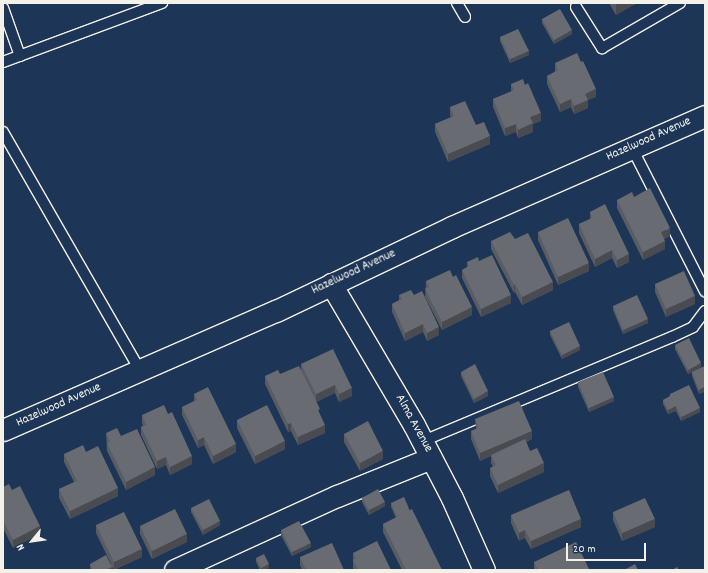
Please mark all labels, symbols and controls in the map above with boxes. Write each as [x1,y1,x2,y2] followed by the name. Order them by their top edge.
[604,114,694,166] street label: Hazelwood Avenue
[309,247,399,299] street label: Hazelwood Avenue
[14,380,104,432] street label: Hazelwood Avenue
[391,392,435,456] street label: Alma Avenue
[12,521,52,561] north arrow
[568,535,648,561] scale bar
[13,541,30,553] text: N
[573,541,596,558] text: 20 m

